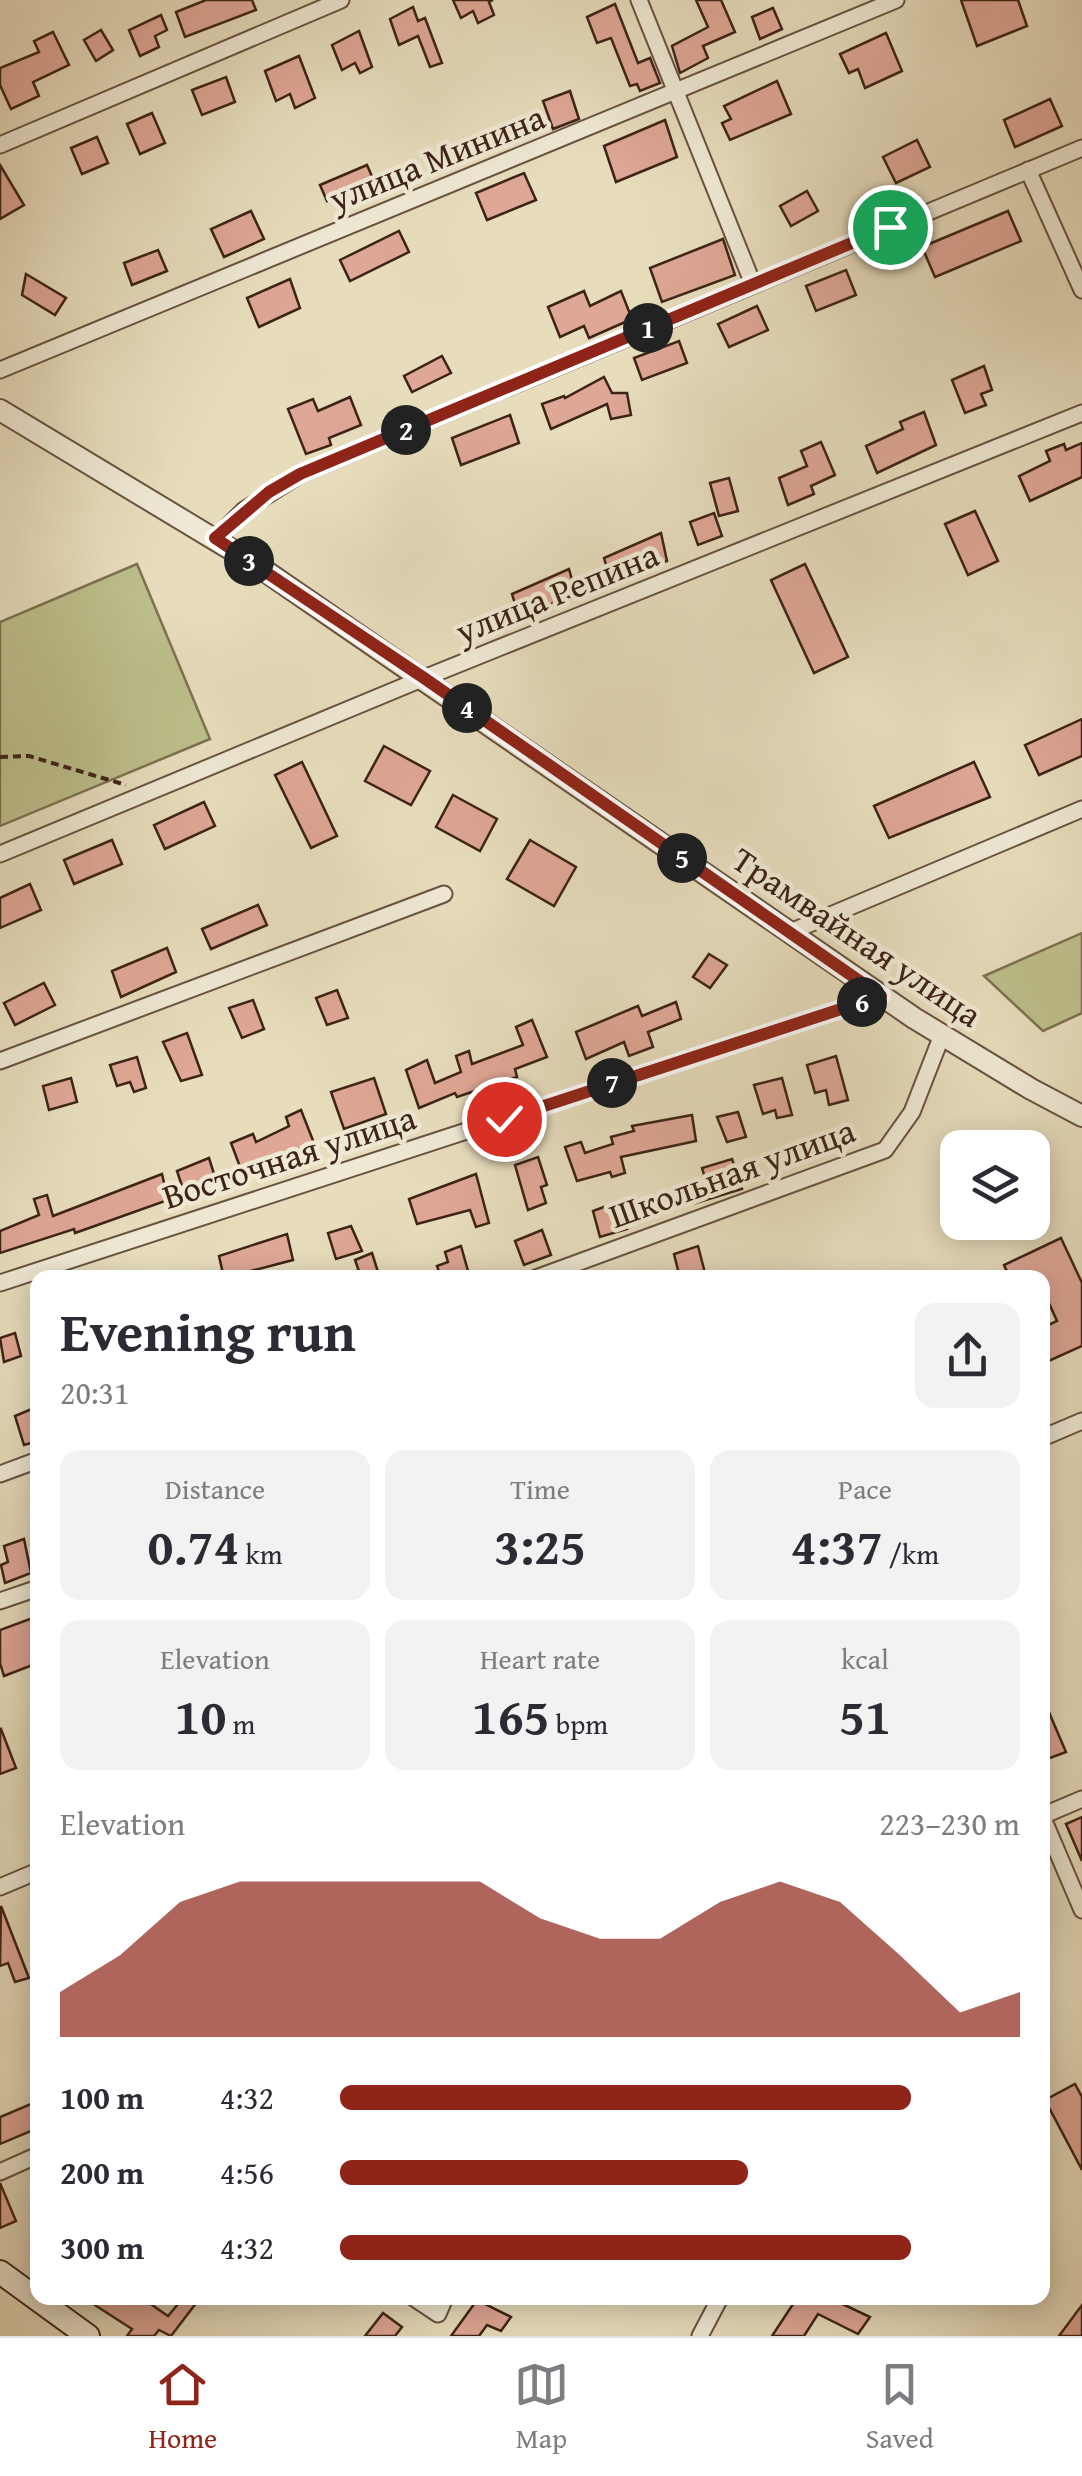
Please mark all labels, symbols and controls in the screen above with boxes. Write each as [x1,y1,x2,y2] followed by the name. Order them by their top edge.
[320,91,553,224] street label: улица Минина
[848,185,933,270] pin
[863,200,918,255] icon: arrive
[623,303,673,353] pin: 1
[641,307,655,348] text: 1
[381,405,431,455] pin: 2
[399,409,413,450] text: 2
[447,529,666,657] street label: улица Репина
[224,536,274,586] pin: 3
[242,540,256,581] text: 3
[442,683,492,733] pin: 4
[460,687,474,728] text: 4
[657,833,707,883] pin: 5
[722,834,993,1039] street label: Трамвайная улица
[675,837,689,878] text: 5
[837,977,887,1027] pin: 6
[855,981,869,1022] text: 6
[587,1058,637,1108] pin: 7
[605,1062,619,1103] text: 7
[462,1077,547,1162] pin
[156,1091,422,1222] street label: Восточная улица
[477,1092,532,1147] icon: check
[602,1104,862,1241] street label: Школьная улица
[940,1130,1050,1240] map controls
[940,1130,1050,1240] button: layers
[60,1291,356,1371] text: Evening run
[915,1303,1020,1408] button: share
[60,1369,129,1416] text: 20:31
[165,1468,265,1509] text: Distance
[510,1468,570,1509] text: Time
[838,1468,892,1509] text: Pace
[147,1509,239,1582] text: 0.74
[494,1509,586,1582] text: 3:25
[791,1509,883,1582] text: 4:37
[239,1533,283,1574] text: km
[883,1533,939,1574] text: /km
[160,1638,270,1679] text: Elevation
[480,1638,600,1679] text: Heart rate
[841,1638,889,1679] text: kcal
[175,1679,226,1752] text: 10
[472,1679,550,1752] text: 165
[839,1679,891,1752] text: 51
[226,1703,255,1744] text: m
[550,1703,608,1744] text: bpm
[60,1800,185,1847] text: Elevation
[879,1800,1020,1847] text: 223–230 m
[60,2074,144,2121] text: 100 m
[220,2074,274,2121] text: 4:32
[60,2149,144,2196] text: 200 m
[220,2149,274,2196] text: 4:56
[60,2224,144,2271] text: 300 m
[220,2224,274,2271] text: 4:32
[148,2357,217,2458] tab: Home
[514,2357,569,2458] tab: Map
[866,2357,934,2458] tab: Saved

